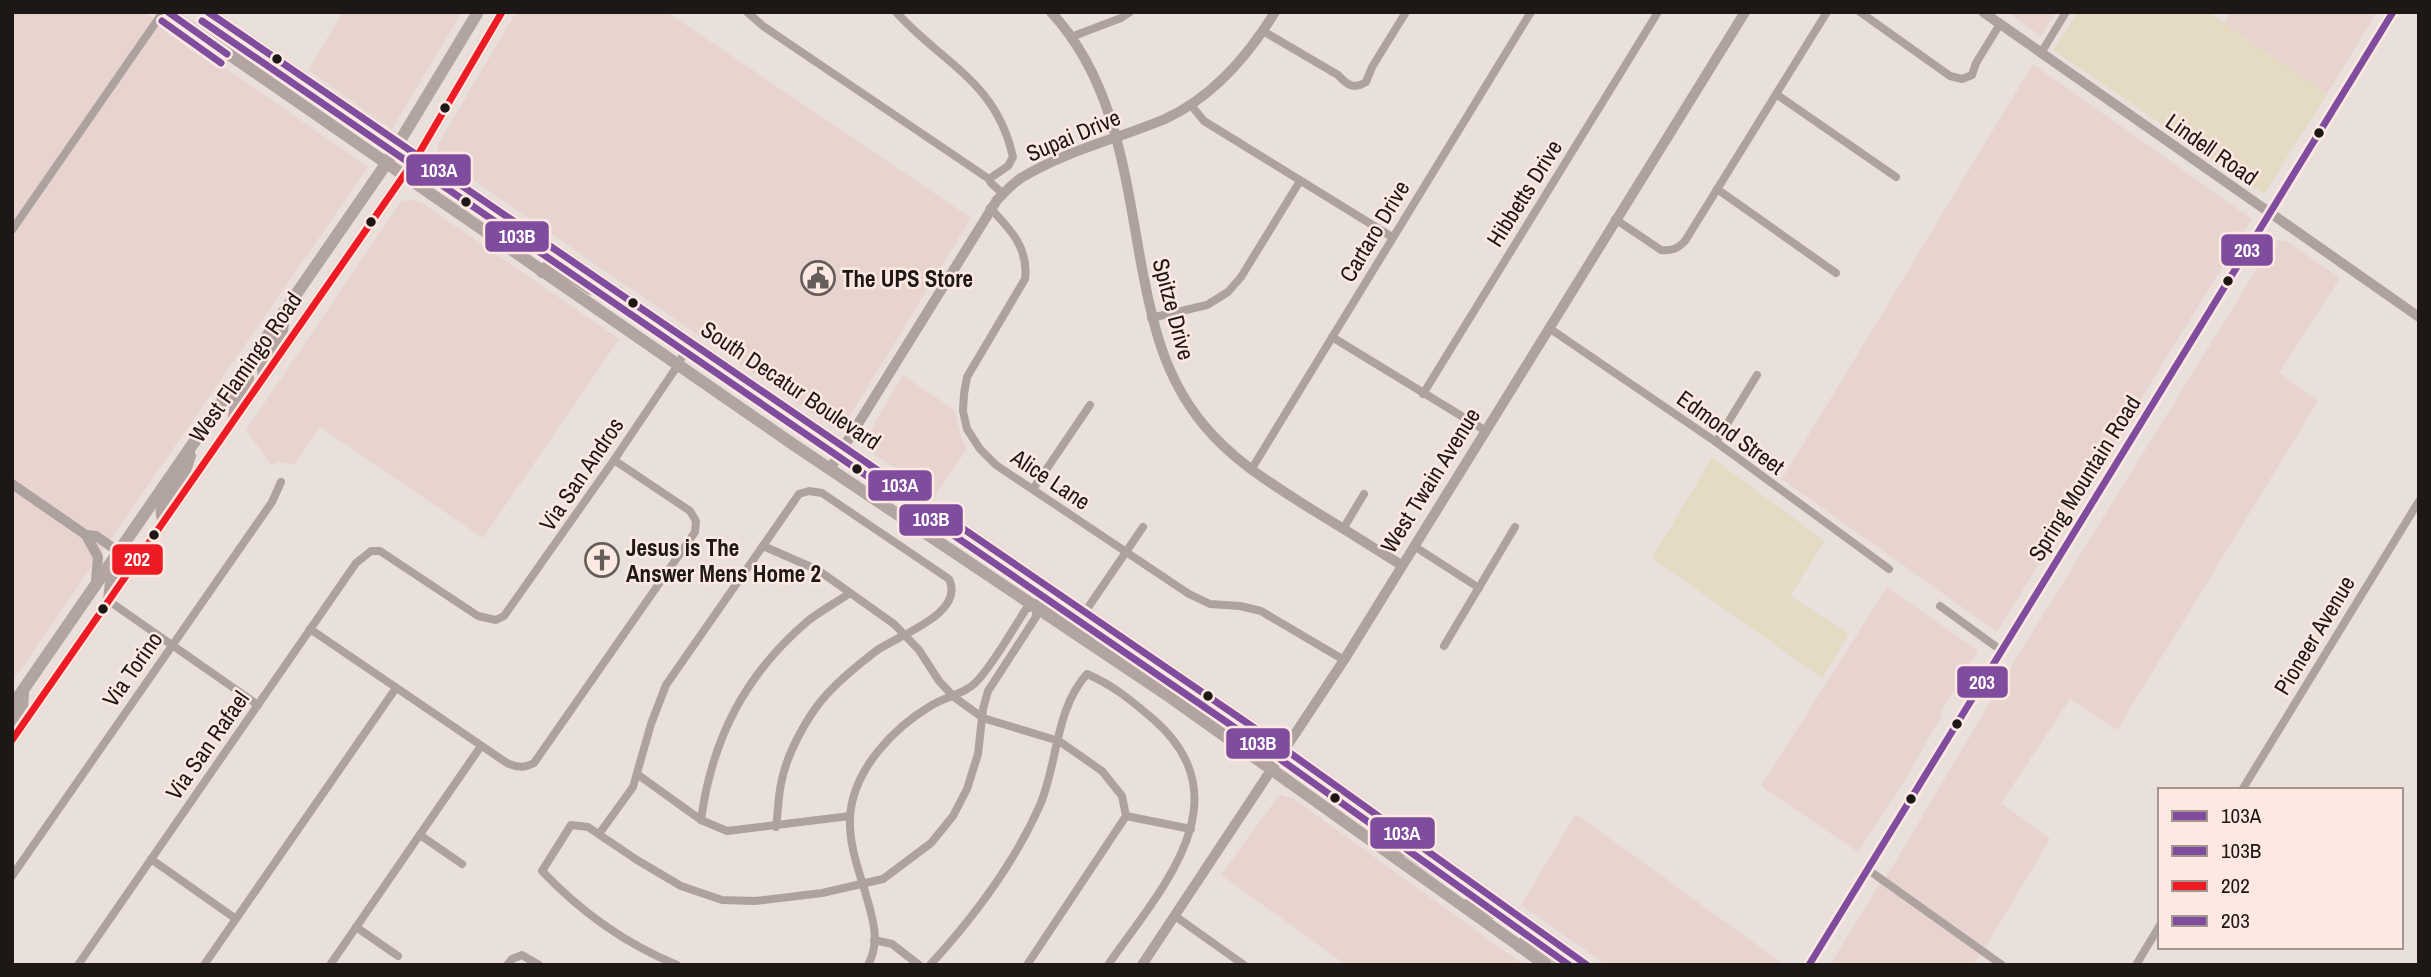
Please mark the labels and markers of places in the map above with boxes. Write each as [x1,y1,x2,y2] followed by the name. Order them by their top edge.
[270,52,284,66] unlabelled marker
[438,101,452,115] unlabelled marker
[2312,126,2326,140] unlabelled marker
[459,195,473,209] unlabelled marker
[364,215,378,229] unlabelled marker
[799,259,837,297] public building icon: The UPS Store
[842,263,973,294] place label: The UPS Store
[2221,274,2235,288] unlabelled marker
[626,296,640,310] unlabelled marker
[850,462,864,476] unlabelled marker
[147,528,161,542] unlabelled marker
[626,532,821,589] place label: Jesus is The Answer Mens Home 2
[583,541,621,579] church icon: Jesus is The Answer Mens Home 2
[96,602,110,616] unlabelled marker
[1201,689,1215,703] unlabelled marker
[1950,717,1964,731] unlabelled marker
[1328,791,1342,805] unlabelled marker
[1904,792,1918,806] unlabelled marker

